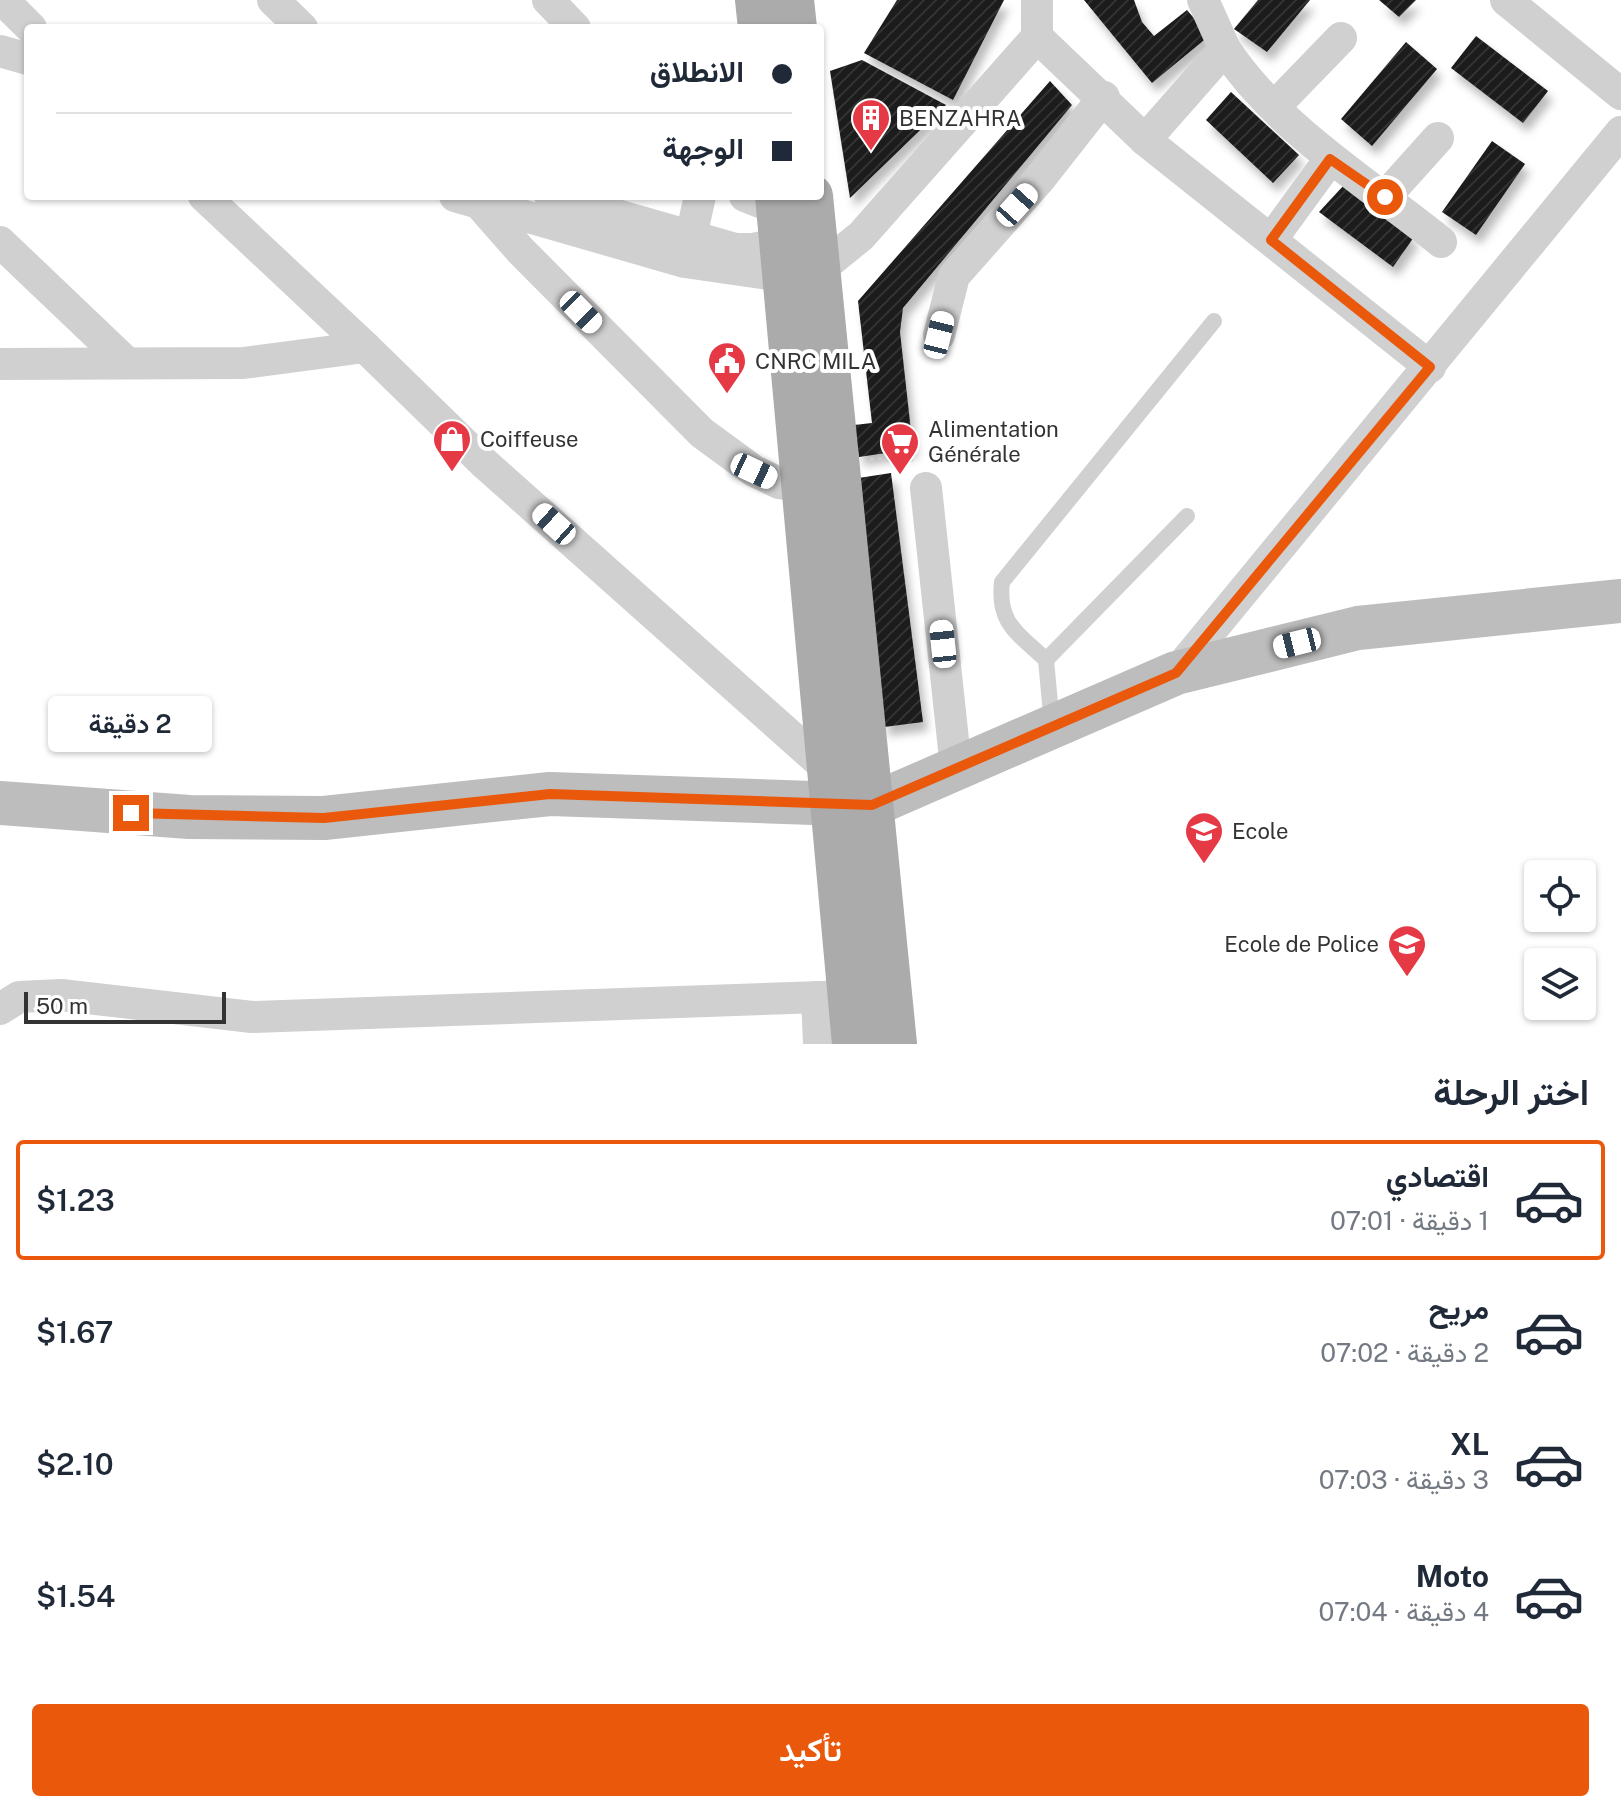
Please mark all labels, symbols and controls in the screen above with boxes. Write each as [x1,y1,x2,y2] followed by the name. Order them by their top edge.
[650,53,744,89] text: الانطلاق
[850,97,892,152] building icon: BENZAHRA
[899,105,1021,131] place label: BENZAHRA
[662,130,744,166] text: الوجهة
[992,179,1042,231] car
[1367,179,1403,215] route start
[556,287,606,337] car
[922,309,956,361] car
[706,340,748,395] public building icon: CNRC MILA
[755,348,876,374] place label: CNRC MILA
[928,416,1059,467] place label: Alimentation Générale
[431,418,473,473] shop icon: Coiffeuse
[879,421,921,476] supermarket icon: Alimentation Générale
[480,426,579,452] place label: Coiffeuse
[727,450,781,492] car
[528,499,580,549] car
[929,619,957,669] car
[1271,626,1323,660] car
[49,697,213,753] callout: 2 دقيقة
[88,708,172,739] text: 2 دقيقة
[113,795,149,831] route end
[1183,810,1225,865] school or university icon: Ecole
[1232,818,1288,844] place label: Ecole
[1524,860,1596,1020] map controls
[1524,860,1596,932] button: locate
[1386,923,1428,978] school or university icon: Ecole de Police
[1224,931,1379,957] place label: Ecole de Police
[1524,948,1596,1020] button: layers
[24,988,226,1024] scale bar
[36,993,88,1019] text: 50 m
[1433,1071,1589,1113] text: اختر الرحلة
[1386,1158,1489,1194] text: اقتصادي
[1513,1164,1585,1236] icon: car
[36,1182,115,1218] text: $1.23
[1330,1205,1489,1236] text: 1 دقيقة · 07:01
[1429,1290,1489,1326] text: مريح
[1513,1296,1585,1368] icon: car
[36,1314,113,1350] text: $1.67
[1320,1337,1489,1368] text: 2 دقيقة · 07:02
[1450,1426,1489,1462] text: XL
[1513,1428,1585,1500] icon: car
[36,1446,114,1482] text: $2.10
[1319,1464,1489,1495] text: 3 دقيقة · 07:03
[1416,1558,1489,1594] text: Moto
[1513,1560,1585,1632] icon: car
[36,1578,115,1614] text: $1.54
[1319,1596,1489,1627] text: 4 دقيقة · 07:04
[32,1704,1589,1796] button: تأكيد

